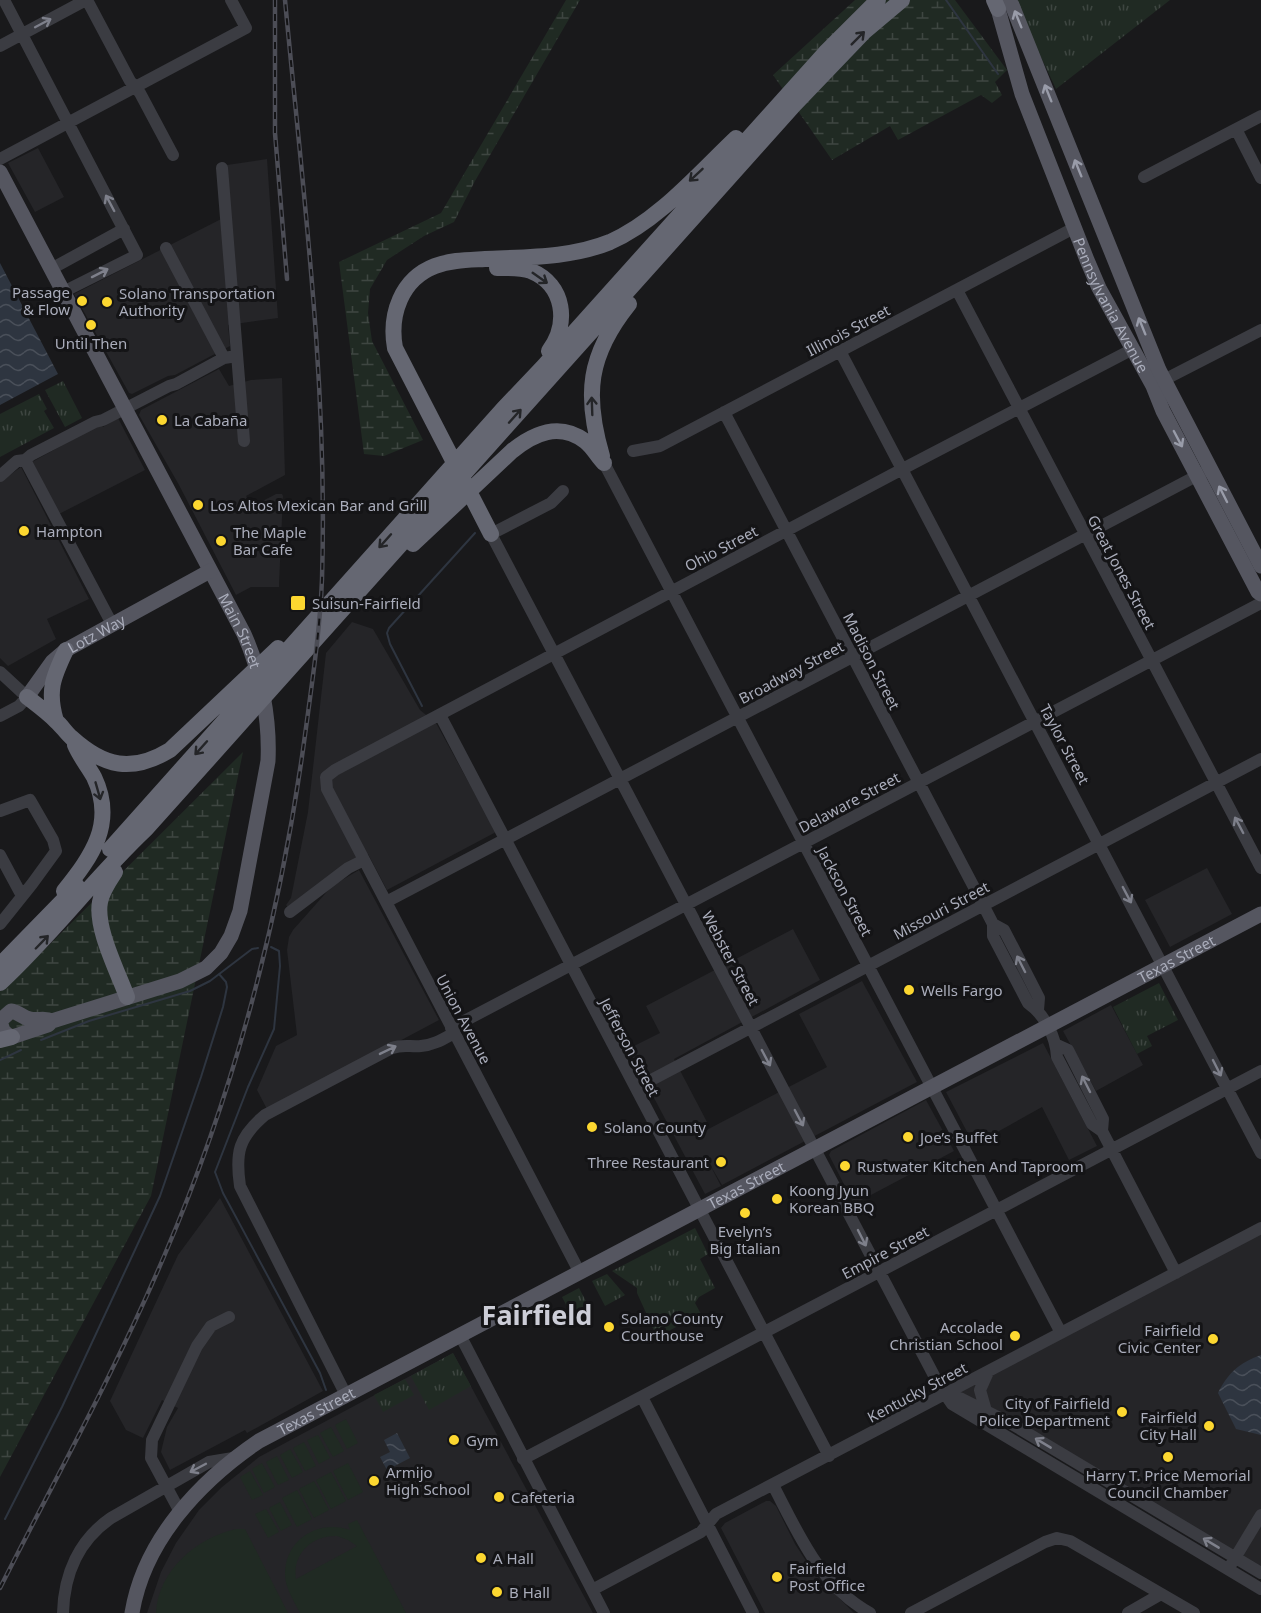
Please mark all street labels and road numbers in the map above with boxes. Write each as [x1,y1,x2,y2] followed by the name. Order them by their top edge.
[1069,234,1154,376] street label: Pennsylvania Avenue
[803,299,894,360] street label: Illinois Street
[1083,511,1161,633] street label: Great Jones Street
[681,520,761,576] street label: Ohio Street
[214,590,266,671] street label: Main Street
[64,609,129,657] street label: Lotz Way
[839,609,905,713] street label: Madison Street
[735,636,847,708] street label: Broadway Street
[1035,700,1095,788] street label: Taylor Street
[795,767,904,837] street label: Delaware Street
[812,841,877,940] street label: Jackson Street
[889,876,993,944] street label: Missouri Street
[698,907,765,1009] street label: Webster Street
[1134,930,1219,987] street label: Texas Street
[432,971,496,1067] street label: Union Avenue
[595,992,665,1100] street label: Jefferson Street
[704,1156,789,1213] street label: Texas Street
[838,1220,932,1283] street label: Empire Street
[864,1357,971,1427] street label: Kentucky Street
[274,1382,359,1440] street label: Texas Street

